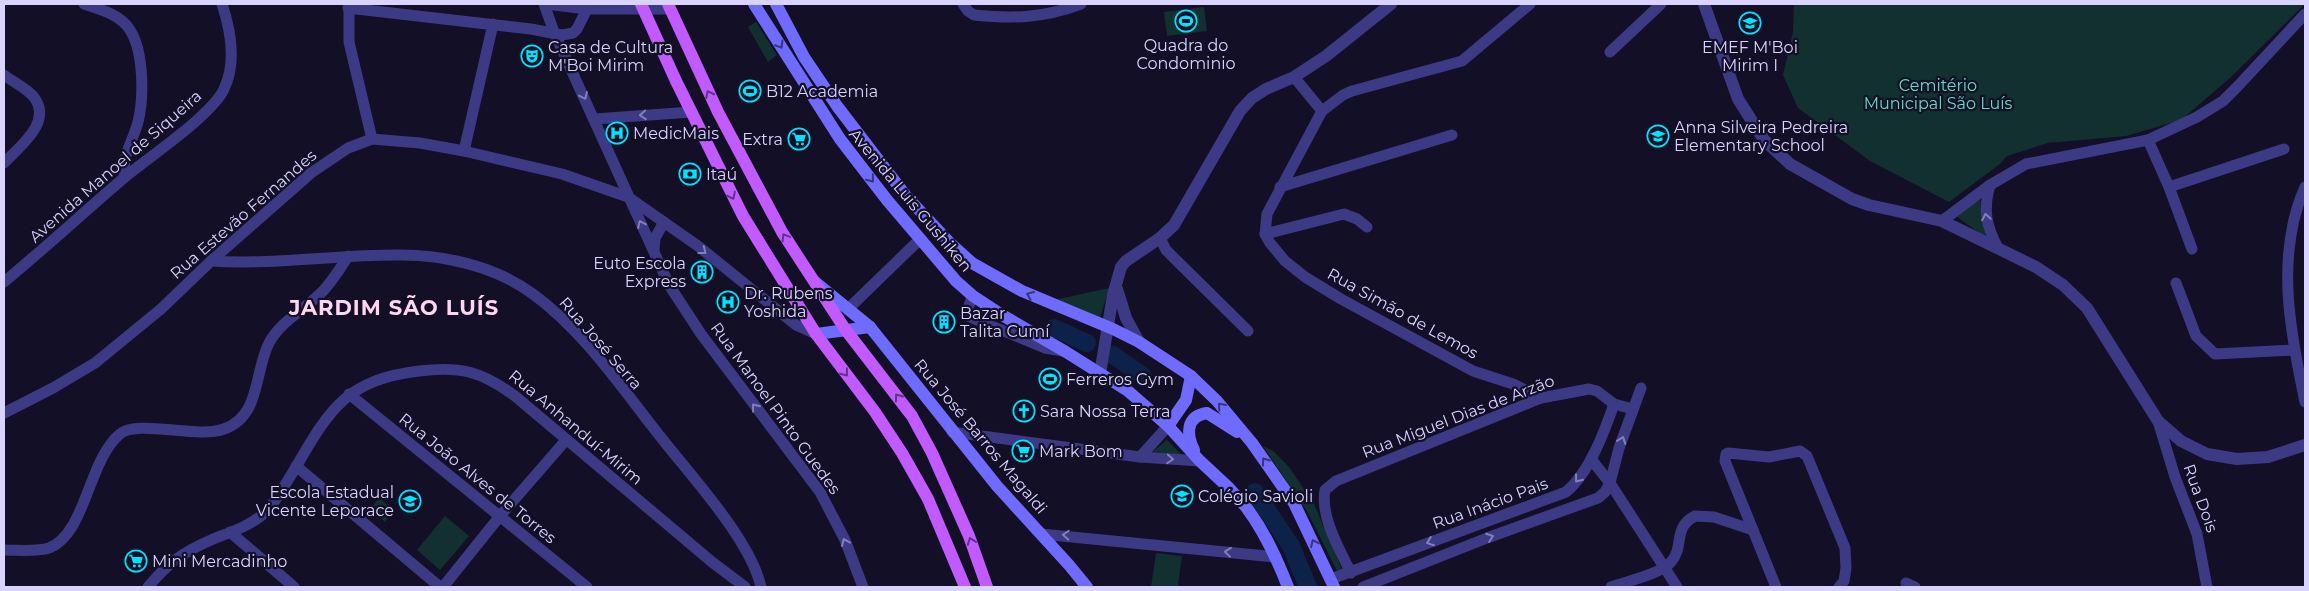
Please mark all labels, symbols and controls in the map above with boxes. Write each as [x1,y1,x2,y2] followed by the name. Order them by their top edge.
[1174,9,1198,33] sports icon: Quadra do Condominio
[1738,11,1762,35] school or university icon: EMEF M'Boi Mirim I
[1136,36,1236,73] place label: Quadra do Condominio
[548,38,673,75] place label: Casa de Cultura M'Boi Mirim
[1702,38,1798,75] place label: EMEF M'Boi Mirim I
[774,39,784,48] one-way arrow
[520,44,544,68] theatre icon: Casa de Cultura M'Boi Mirim
[1864,76,2013,113] park label: Cemitério Municipal São Luís
[738,79,762,103] sports icon: B12 Academia
[766,82,878,101] place label: B12 Academia
[25,86,205,246] street label: Avenida Manoel de Siqueira
[705,90,715,99] one-way arrow
[578,91,589,100] one-way arrow
[639,110,647,121] one-way arrow
[1674,118,1848,155] place label: Anna Silveira Pedreira Elementary School
[605,121,629,145] hospital icon: MedicMais
[633,124,719,143] place label: MedicMais
[1646,124,1670,148] school or university icon: Anna Silveira Pedreira Elementary School
[845,125,976,276] street label: Avenida Luis Gushiken
[787,127,811,151] supermarket icon: Extra
[742,130,783,149] place label: Extra
[166,146,320,283] street label: Rua Estevão Fernandes
[678,162,702,186] bank icon: Itaú
[706,165,737,184] place label: Itaú
[865,173,874,183] one-way arrow
[726,191,736,200] one-way arrow
[1982,213,1992,222] one-way arrow
[637,221,647,230] one-way arrow
[782,233,792,242] one-way arrow
[697,245,707,254] one-way arrow
[593,254,686,291] place label: Euto Escola Express
[690,260,714,284] building icon: Euto Escola Express
[1324,264,1482,363] street label: Rua Simão de Lemos
[744,284,833,321] place label: Dr. Rubens Yoshida
[716,290,740,314] hospital icon: Dr. Rubens Yoshida
[1026,290,1035,301] one-way arrow
[555,293,646,394] street label: Rua José Serra
[288,295,499,320] district label: JARDIM SÃO LUÍS
[960,304,1050,341] place label: Bazar Talita Cumí
[932,310,956,334] building icon: Bazar Talita Cumí
[707,319,844,498] street label: Rua Manoel Pinto Guedes
[910,355,1051,518] street label: Rua José Barros Magaldi
[505,366,646,489] street label: Rua Anhanduí-Mirim
[839,367,847,376] one-way arrow
[1038,367,1062,391] sports icon: Ferreros Gym
[1066,370,1174,389] place label: Ferreros Gym
[1359,371,1557,462] street label: Rua Miguel Dias de Arzão
[895,393,904,403] one-way arrow
[1012,399,1036,423] church icon: Sara Nossa Terra
[1040,402,1170,421] place label: Sara Nossa Terra
[1218,403,1227,412] one-way arrow
[752,404,761,413] one-way arrow
[395,409,560,548] street label: Rua João Alves de Torres
[1616,436,1626,444] one-way arrow
[1011,439,1035,463] supermarket icon: Mark Bom
[1039,442,1123,461] place label: Mark Bom
[1166,453,1174,464] one-way arrow
[1262,457,1271,467] one-way arrow
[2179,461,2222,535] street label: Rua Dois
[1430,474,1551,533] street label: Rua Inácio Pais
[1574,474,1583,483] one-way arrow
[256,483,394,520] place label: Escola Estadual Vicente Leporace
[1170,484,1194,508] school or university icon: Colégio Savioli
[1198,487,1313,506] place label: Colégio Savioli
[398,489,422,513] school or university icon: Escola Estadual Vicente Leporace
[1062,530,1070,541] one-way arrow
[1485,533,1493,543] one-way arrow
[1426,537,1434,547] one-way arrow
[841,538,852,547] one-way arrow
[967,538,977,546] one-way arrow
[1310,539,1321,548] one-way arrow
[1223,547,1231,558] one-way arrow
[124,549,148,573] supermarket icon: Mini Mercadinho
[152,552,287,571] place label: Mini Mercadinho

